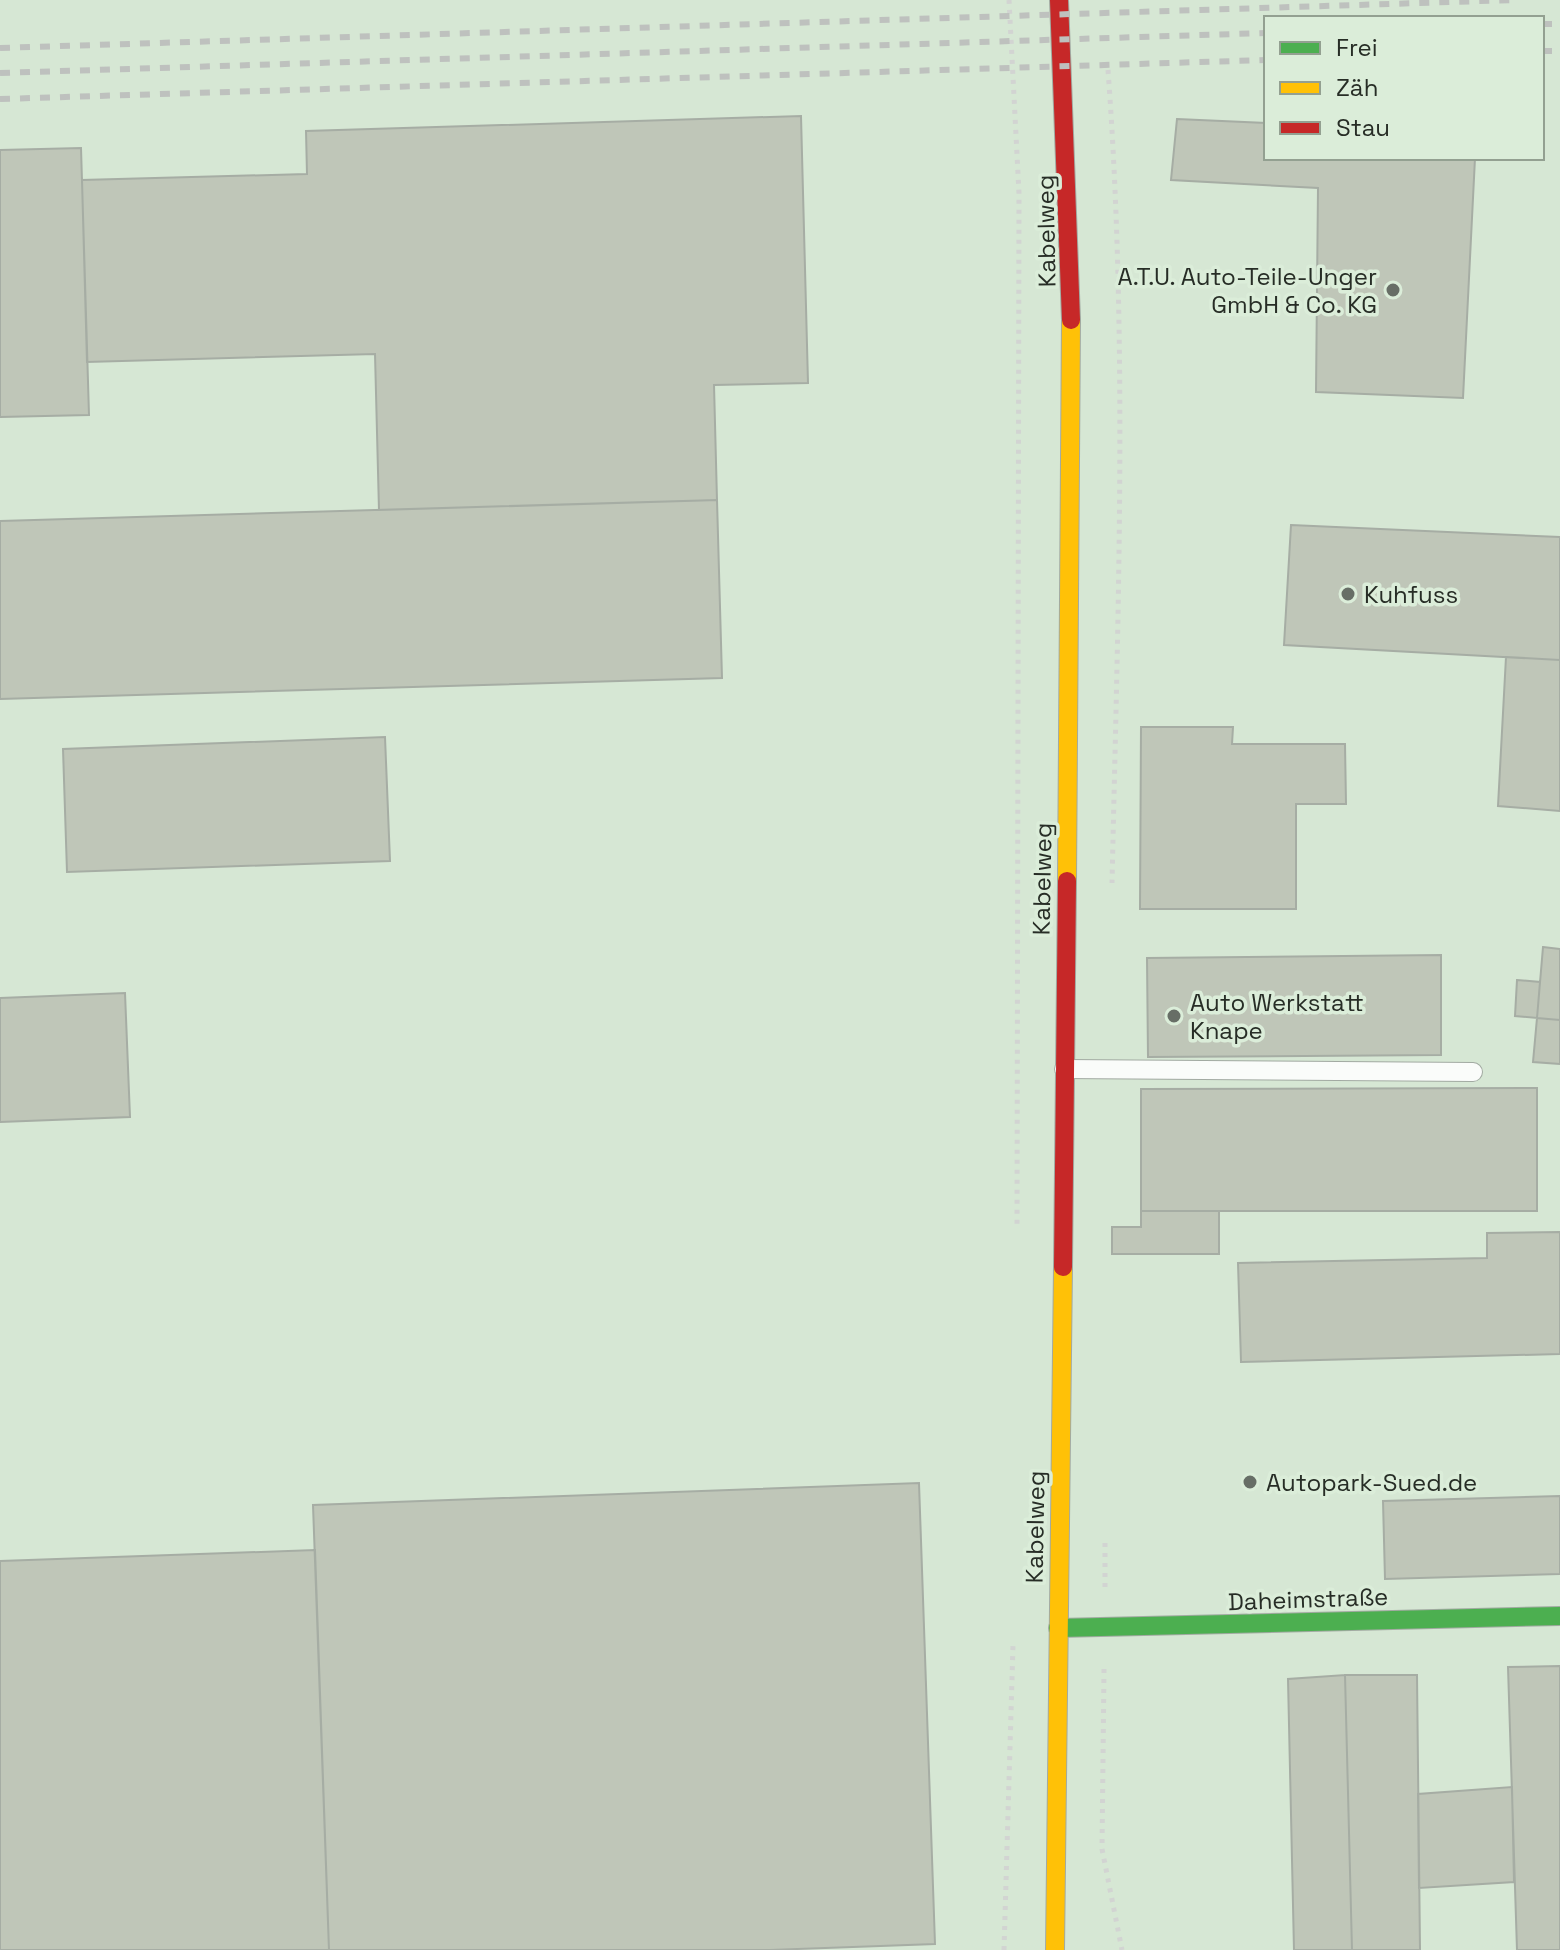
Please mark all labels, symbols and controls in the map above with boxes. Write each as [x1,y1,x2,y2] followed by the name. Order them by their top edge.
[1264,16,1544,160] legend
[1336,32,1378,63] text: Frei
[1336,72,1378,103] text: Zäh
[1336,112,1390,143] text: Stau
[1030,174,1062,288] street label: Kabelweg
[1118,261,1377,320] place label: A.T.U. Auto-Teile-Unger GmbH & Co. KG
[1384,281,1402,299] marker: A.T.U. Auto-Teile-Unger GmbH & Co. KG
[1364,579,1458,610] place label: Kuhfuss
[1339,585,1357,603] marker: Kuhfuss
[1026,822,1058,936] street label: Kabelweg
[1190,987,1364,1046] place label: Auto Werkstatt Knape
[1165,1007,1183,1025] marker: Auto Werkstatt Knape
[1266,1467,1477,1498] place label: Autopark-Sued.de
[1019,1470,1051,1584] street label: Kabelweg
[1241,1473,1259,1491] marker: Autopark-Sued.de
[1227,1581,1389,1617] street label: Daheimstraße

